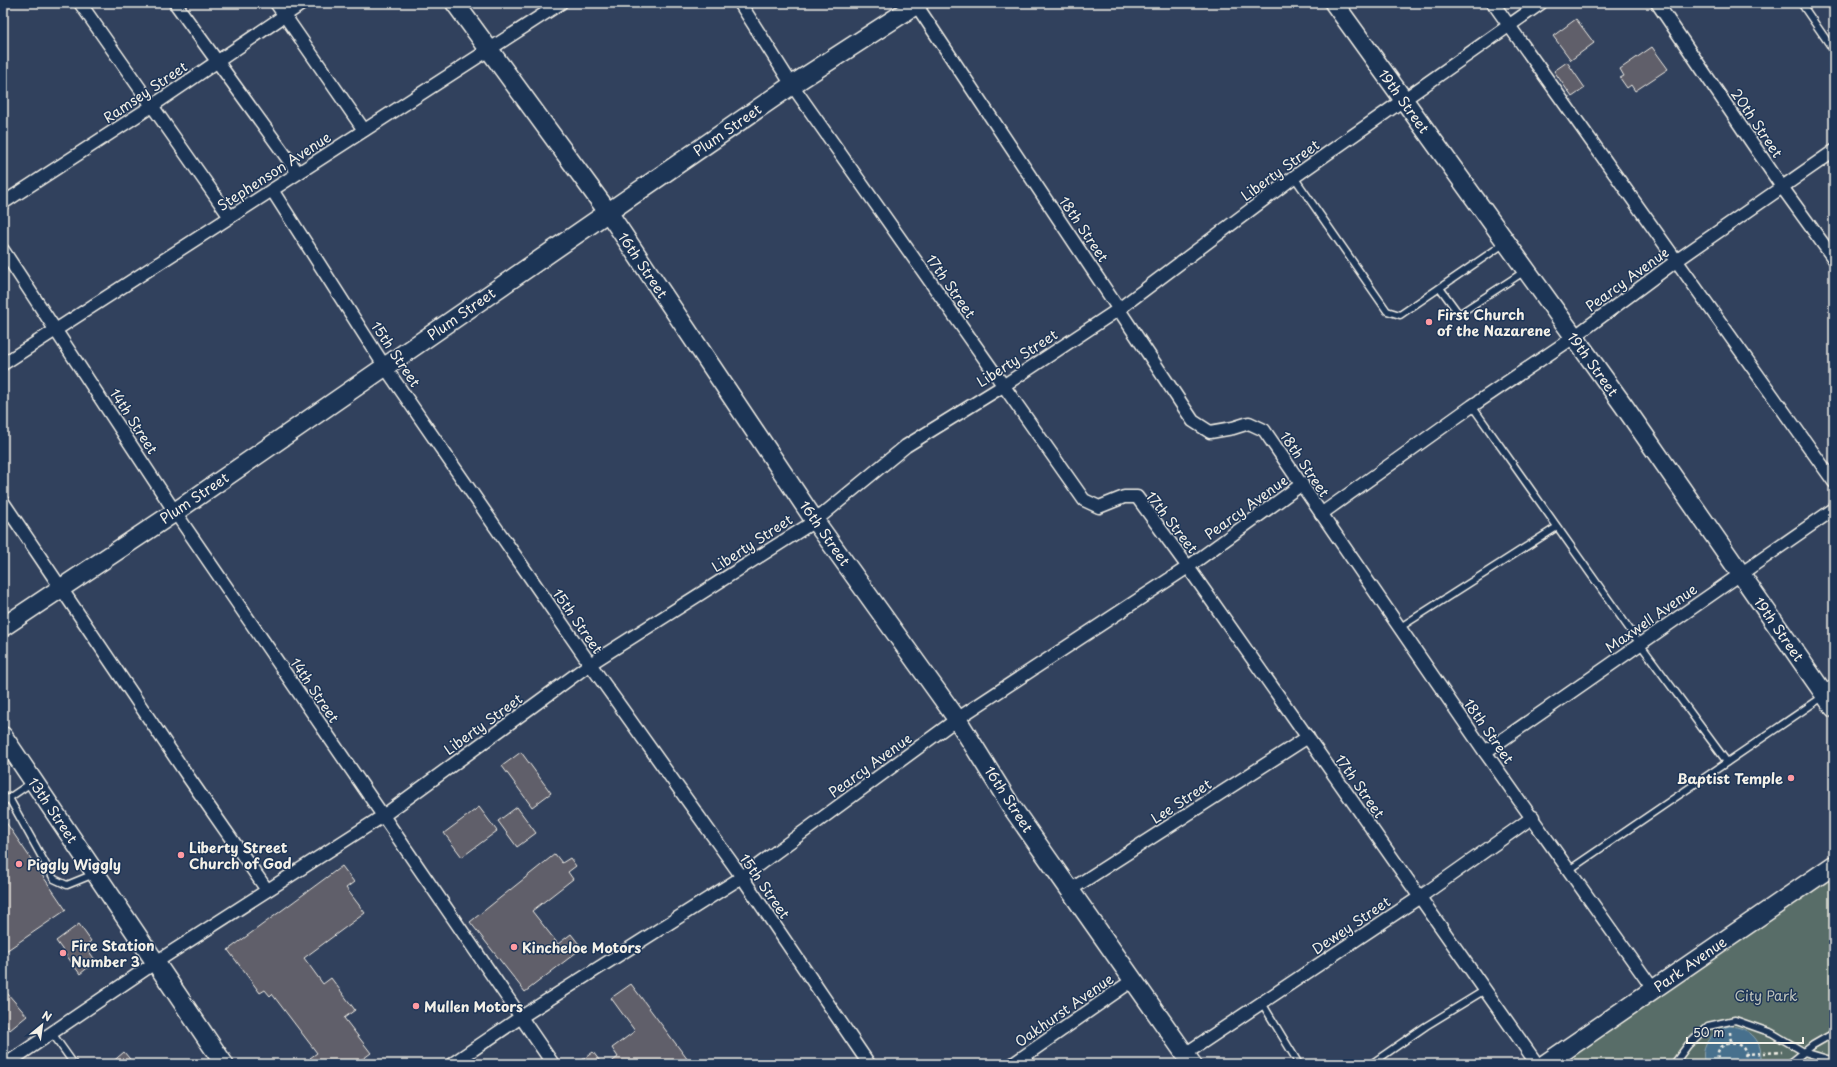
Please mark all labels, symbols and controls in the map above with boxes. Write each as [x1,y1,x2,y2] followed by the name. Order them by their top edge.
[99,56,191,128] street label: Ramsey Street
[1374,65,1435,138] street label: 19th Street
[1726,84,1788,162] street label: 20th Street
[688,98,766,161] street label: Plum Street
[213,126,335,216] street label: Stephenson Avenue
[1236,134,1324,206] street label: Liberty Street
[1054,192,1114,266] street label: 18th Street
[613,228,673,302] street label: 16th Street
[1581,242,1673,316] street label: Pearcy Avenue
[921,250,981,322] street label: 17th Street
[422,282,500,345] street label: Plum Street
[1437,304,1551,341] place label: First Church of the Nazarene
[366,317,426,391] street label: 15th Street
[1424,317,1434,327] marker: First Church of the Nazarene
[972,324,1062,392] street label: Liberty Street
[1563,328,1624,401] street label: 19th Street
[105,384,163,458] street label: 14th Street
[1275,427,1335,501] street label: 18th Street
[155,467,233,529] street label: Plum Street
[1200,470,1292,544] street label: Pearcy Avenue
[1141,486,1203,558] street label: 17th Street
[795,496,855,570] street label: 16th Street
[707,509,797,577] street label: Liberty Street
[1601,578,1701,657] street label: Maxwell Avenue
[548,584,608,658] street label: 15th Street
[1749,592,1809,666] street label: 19th Street
[285,653,345,727] street label: 14th Street
[439,688,527,760] street label: Liberty Street
[1459,694,1519,768] street label: 18th Street
[824,728,916,802] street label: Pearcy Avenue
[1330,750,1390,822] street label: 17th Street
[980,762,1039,837] street label: 16th Street
[1677,768,1783,789] place label: Baptist Temple
[23,773,83,847] street label: 13th Street
[1147,773,1216,828] street label: Lee Street
[1786,773,1796,783] marker: Baptist Temple
[189,837,292,874] place label: Liberty Street Church of God
[735,849,795,923] street label: 15th Street
[176,850,186,860] marker: Liberty Street Church of God
[27,854,121,875] place label: Piggly Wiggly
[14,859,24,869] marker: Piggly Wiggly
[1308,891,1395,959] street label: Dewey Street
[1649,931,1731,997] street label: Park Avenue
[71,935,155,972] place label: Fire Station Number 3
[522,937,642,958] place label: Kincheloe Motors
[509,942,519,952] marker: Kincheloe Motors
[58,948,68,958] marker: Fire Station Number 3
[1010,968,1118,1052] street label: Oakhurst Avenue
[1734,985,1798,1006] park label: City Park
[424,996,523,1017] place label: Mullen Motors
[411,1001,421,1011] marker: Mullen Motors
[22,1005,62,1045] north arrow
[39,1006,55,1026] text: N
[1687,1019,1803,1045] scale bar
[1693,1023,1724,1041] text: 50 m

